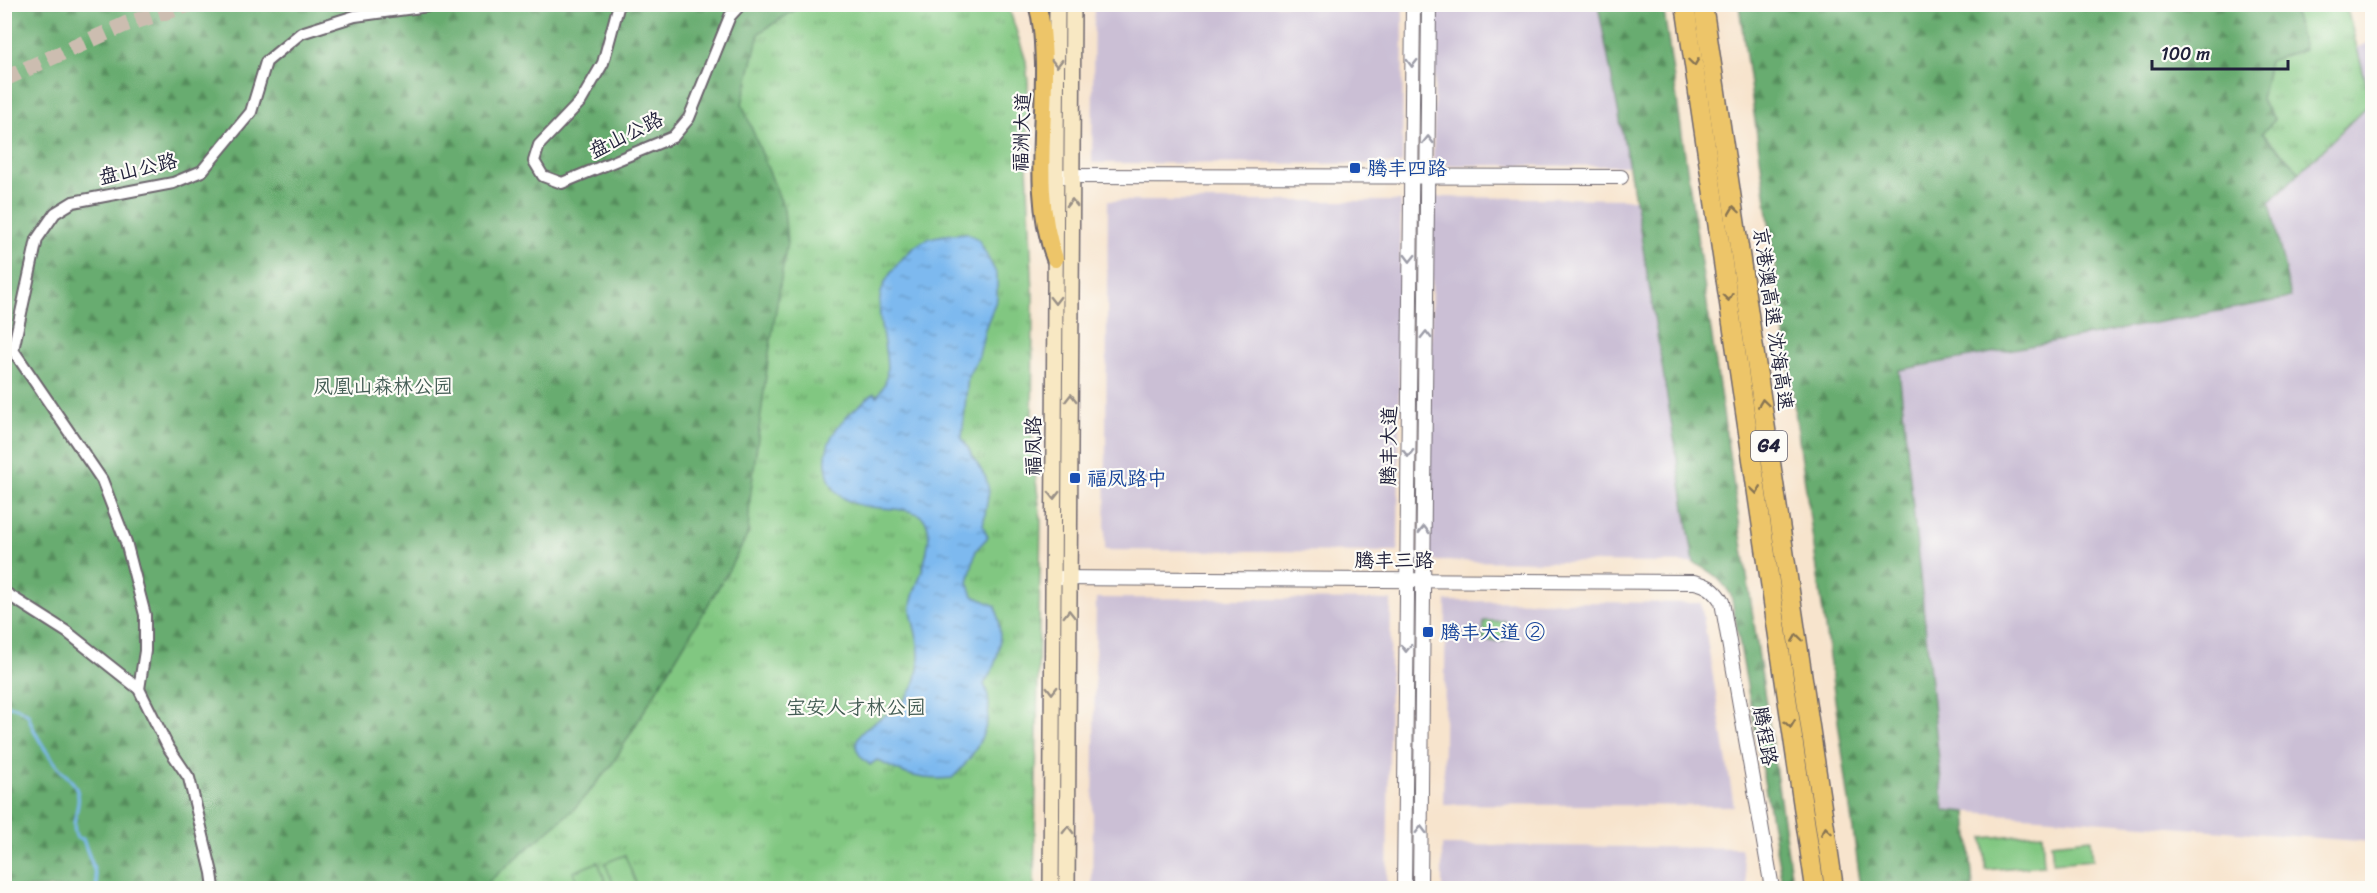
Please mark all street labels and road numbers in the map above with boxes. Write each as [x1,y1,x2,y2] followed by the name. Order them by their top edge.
[1003,91,1041,173] street label: 福洲大道
[582,101,671,168] street label: 盘山公路
[95,143,182,195] street label: 盘山公路
[1743,225,1803,413] street label: 京港澳高速 沈海高速
[1371,406,1407,486] street label: 腾丰大道
[1016,415,1051,476] street label: 福凤路
[1751,431,1787,461] road number: G4
[1354,543,1435,578] street label: 腾丰三路
[1743,703,1788,770] street label: 腾程路

